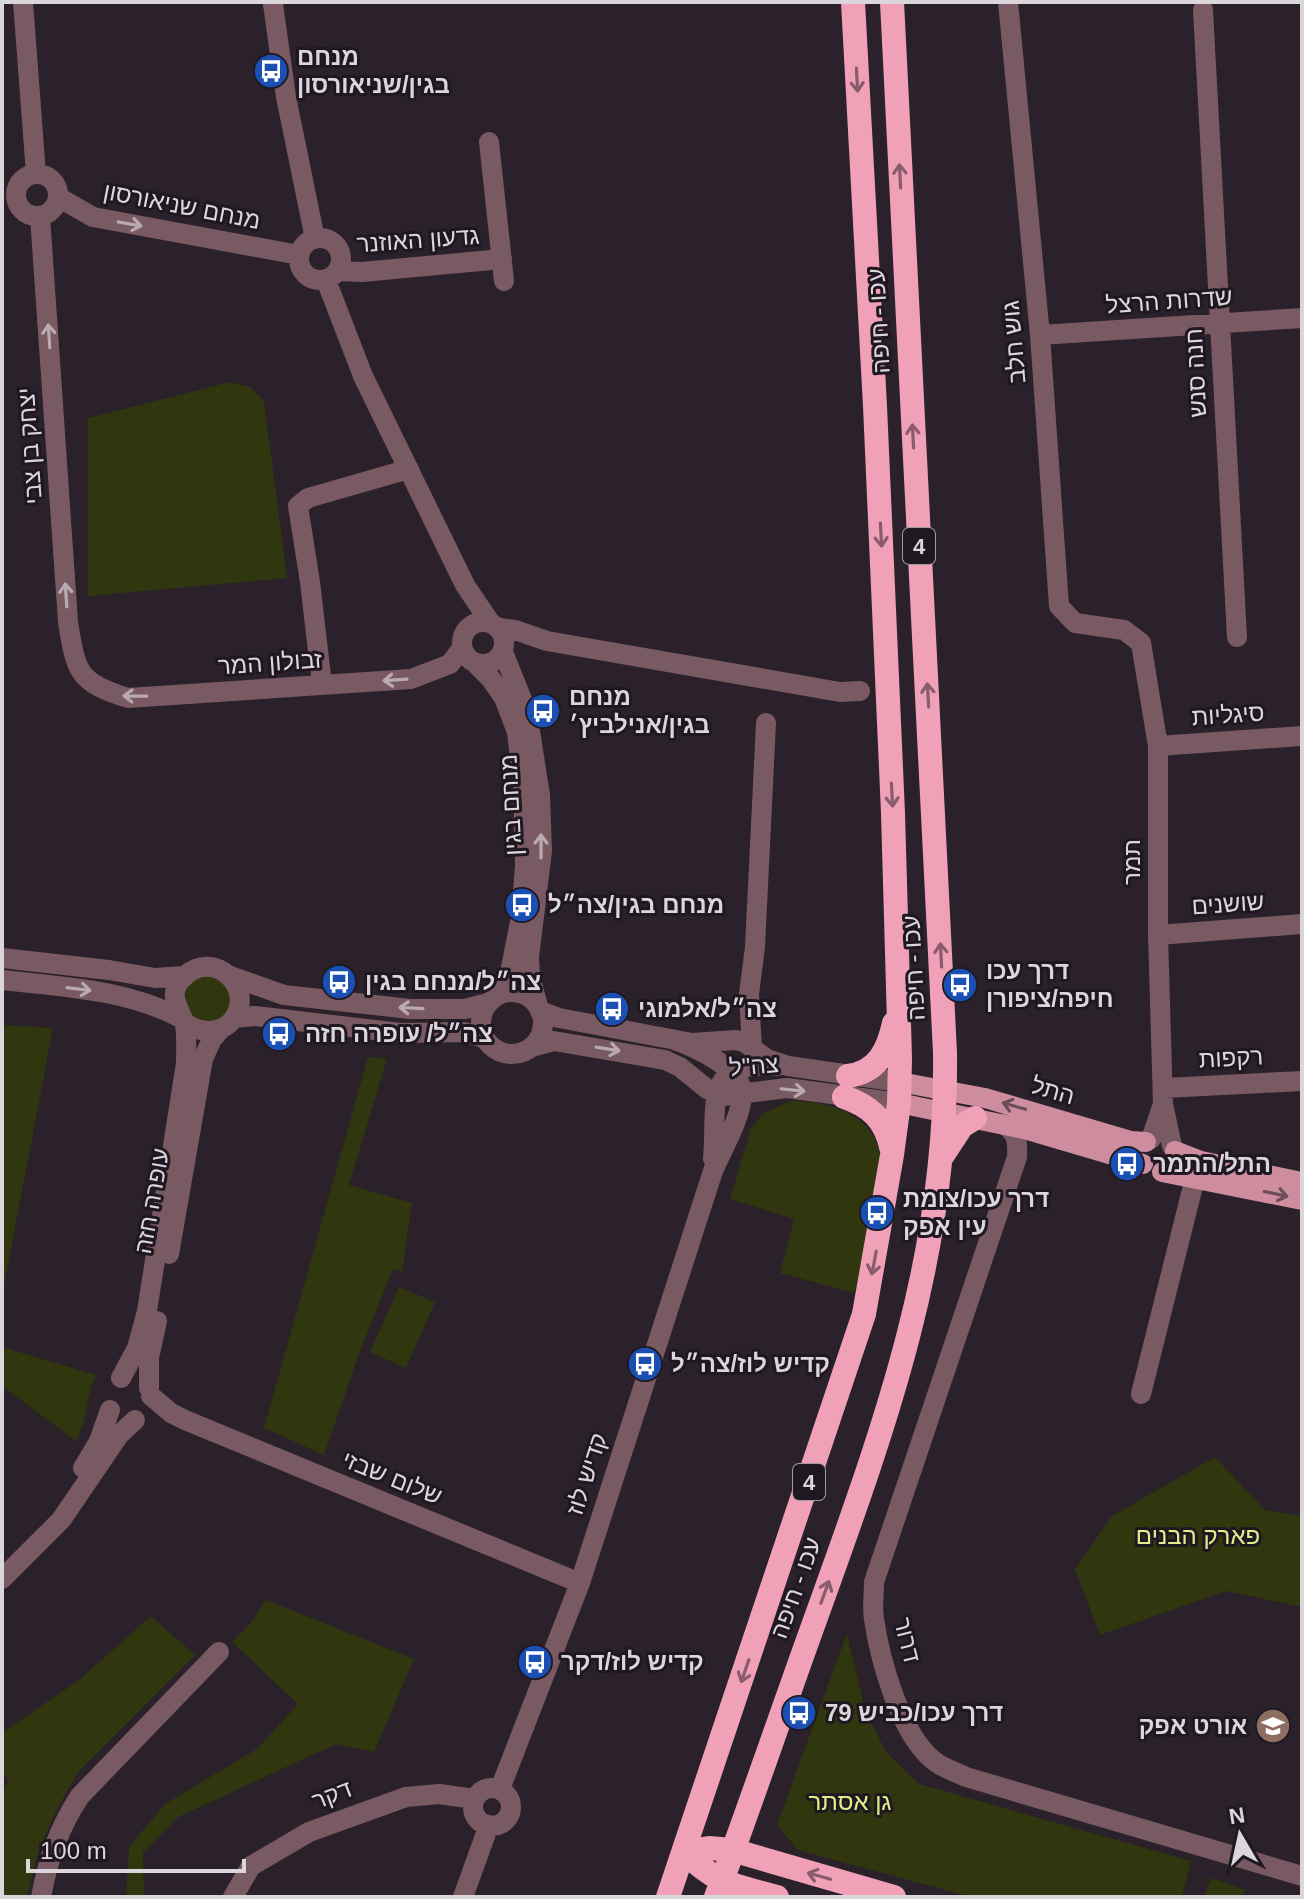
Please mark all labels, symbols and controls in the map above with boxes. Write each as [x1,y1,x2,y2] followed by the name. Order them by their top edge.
[297,43,450,98] place label: מנחם בגין/שניאורסון
[252,52,290,90] bus stop icon: מנחם בגין/שניאורסון
[850,66,865,93] one-way arrow
[892,163,907,190] one-way arrow
[101,177,263,234] street label: מנחם שניאורסון
[117,217,142,232] one-way arrow
[356,222,480,257] street label: גדעון האוזנר
[862,268,895,374] street label: עכו - חיפה
[1105,283,1233,318] street label: שדרות הרצל
[996,300,1031,385] street label: גוש חלב
[41,323,56,350] one-way arrow
[1180,328,1211,418] street label: חנה סנש
[12,387,47,505] street label: יצחק בן צבי
[905,423,920,450] one-way arrow
[873,521,888,548] one-way arrow
[903,528,935,564] road number: 4
[58,582,73,609] one-way arrow
[217,645,323,680] street label: זבולון המר
[382,673,409,688] one-way arrow
[569,683,710,738] place label: מנחם בגין/אנילביץ׳
[920,683,935,709] one-way arrow
[123,689,149,704] one-way arrow
[524,692,562,730] bus stop icon: מנחם בגין/אנילביץ׳
[1191,698,1265,731] street label: סיגליות
[494,754,527,856] street label: מנחם בגין
[885,781,900,808] one-way arrow
[533,833,549,860] one-way arrow
[1118,839,1145,885] street label: תמר
[503,886,541,924] bus stop icon: מנחם בגין/צה״ל
[1191,887,1265,920] street label: שושנים
[548,891,724,918] place label: מנחם בגין/צה״ל
[897,915,930,1021] street label: עכו - חיפה
[933,942,948,969] one-way arrow
[986,957,1113,1012] place label: דרך עכו חיפה/ציפורן
[320,963,358,1001] bus stop icon: צה״ל/מנחם בגין
[941,966,979,1004] bus stop icon: דרך עכו חיפה/ציפורן
[365,968,541,995] place label: צה״ל/מנחם בגין
[66,982,92,997] one-way arrow
[593,990,631,1028] bus stop icon: צה״ל/אלמוגי
[638,995,777,1022] place label: צה״ל/אלמוגי
[398,1001,425,1016] one-way arrow
[260,1015,298,1053] bus stop icon: צה״ל/ עופרה חזה
[305,1020,493,1047] place label: צה״ל/ עופרה חזה
[594,1042,620,1057] one-way arrow
[1198,1042,1264,1073] street label: רקפות
[728,1050,780,1081] street label: צה"ל
[1028,1071,1078,1110] street label: התל
[779,1082,806,1097] one-way arrow
[1001,1098,1027,1113] one-way arrow
[1108,1145,1146,1183] bus stop icon: התל/התמר
[129,1146,174,1256] street label: עופרה חזה
[1153,1150,1271,1177] place label: התל/התמר
[903,1185,1049,1240] place label: דרך עכו/צומת עין אפק
[1263,1188,1288,1203] one-way arrow
[858,1194,896,1232] bus stop icon: דרך עכו/צומת עין אפק
[865,1250,880,1276] one-way arrow
[626,1345,664,1383] bus stop icon: קדיש לוז/צה״ל
[671,1350,830,1377] place label: קדיש לוז/צה״ל
[561,1429,612,1518] street label: קדיש לוז
[338,1445,446,1510] street label: שלום שבזי
[793,1464,825,1500] road number: 4
[1136,1522,1260,1549] park label: פארק הבנים
[765,1534,826,1642] street label: עכו - חיפה
[818,1580,833,1605] one-way arrow
[889,1615,926,1665] street label: דרור
[516,1643,554,1681] bus stop icon: קדיש לוז/דקר
[561,1648,704,1675] place label: קדיש לוז/דקר
[736,1658,751,1683] one-way arrow
[780,1694,818,1732] bus stop icon: דרך עכו/כביש 79
[825,1699,1003,1726] place label: דרך עכו/כביש 79
[1254,1707,1292,1745] school or university icon: אורט אפק
[1139,1712,1247,1739] place label: אורט אפק
[308,1775,355,1814] street label: דקר
[808,1788,892,1815] park label: גן אסתר
[1200,1795,1280,1875] north arrow
[1227,1802,1247,1829] text: N
[28,1823,244,1873] scale bar
[40,1837,107,1864] text: 100 m
[806,1868,832,1883] one-way arrow

